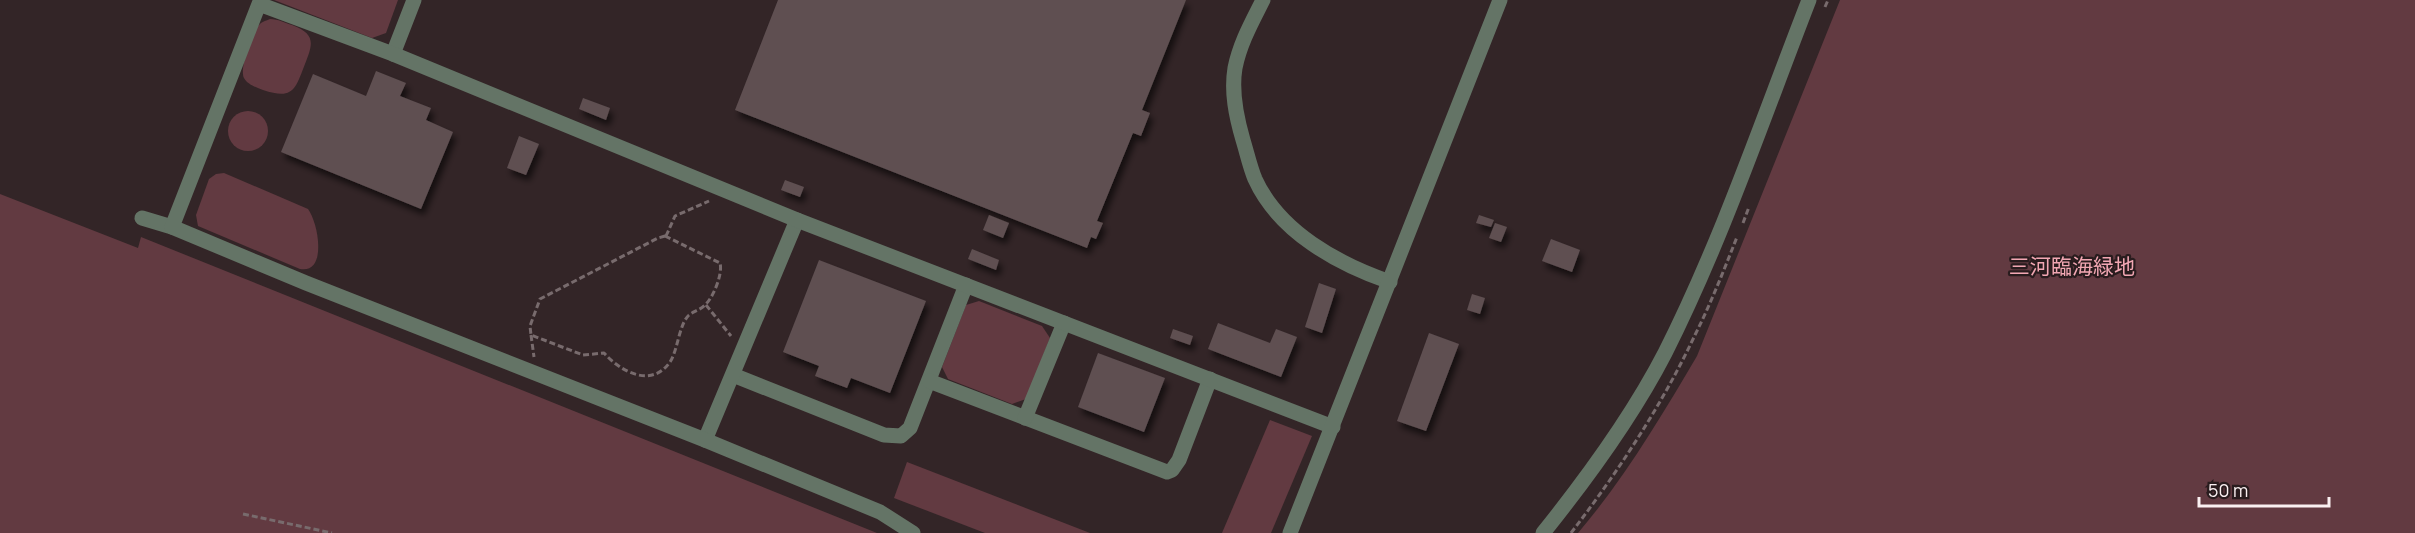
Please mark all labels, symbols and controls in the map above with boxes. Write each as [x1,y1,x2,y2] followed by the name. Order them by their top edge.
[2009,252,2135,280] park label: 三河臨海緑地
[2199,470,2330,508] scale bar
[2208,478,2248,502] text: 50 m

